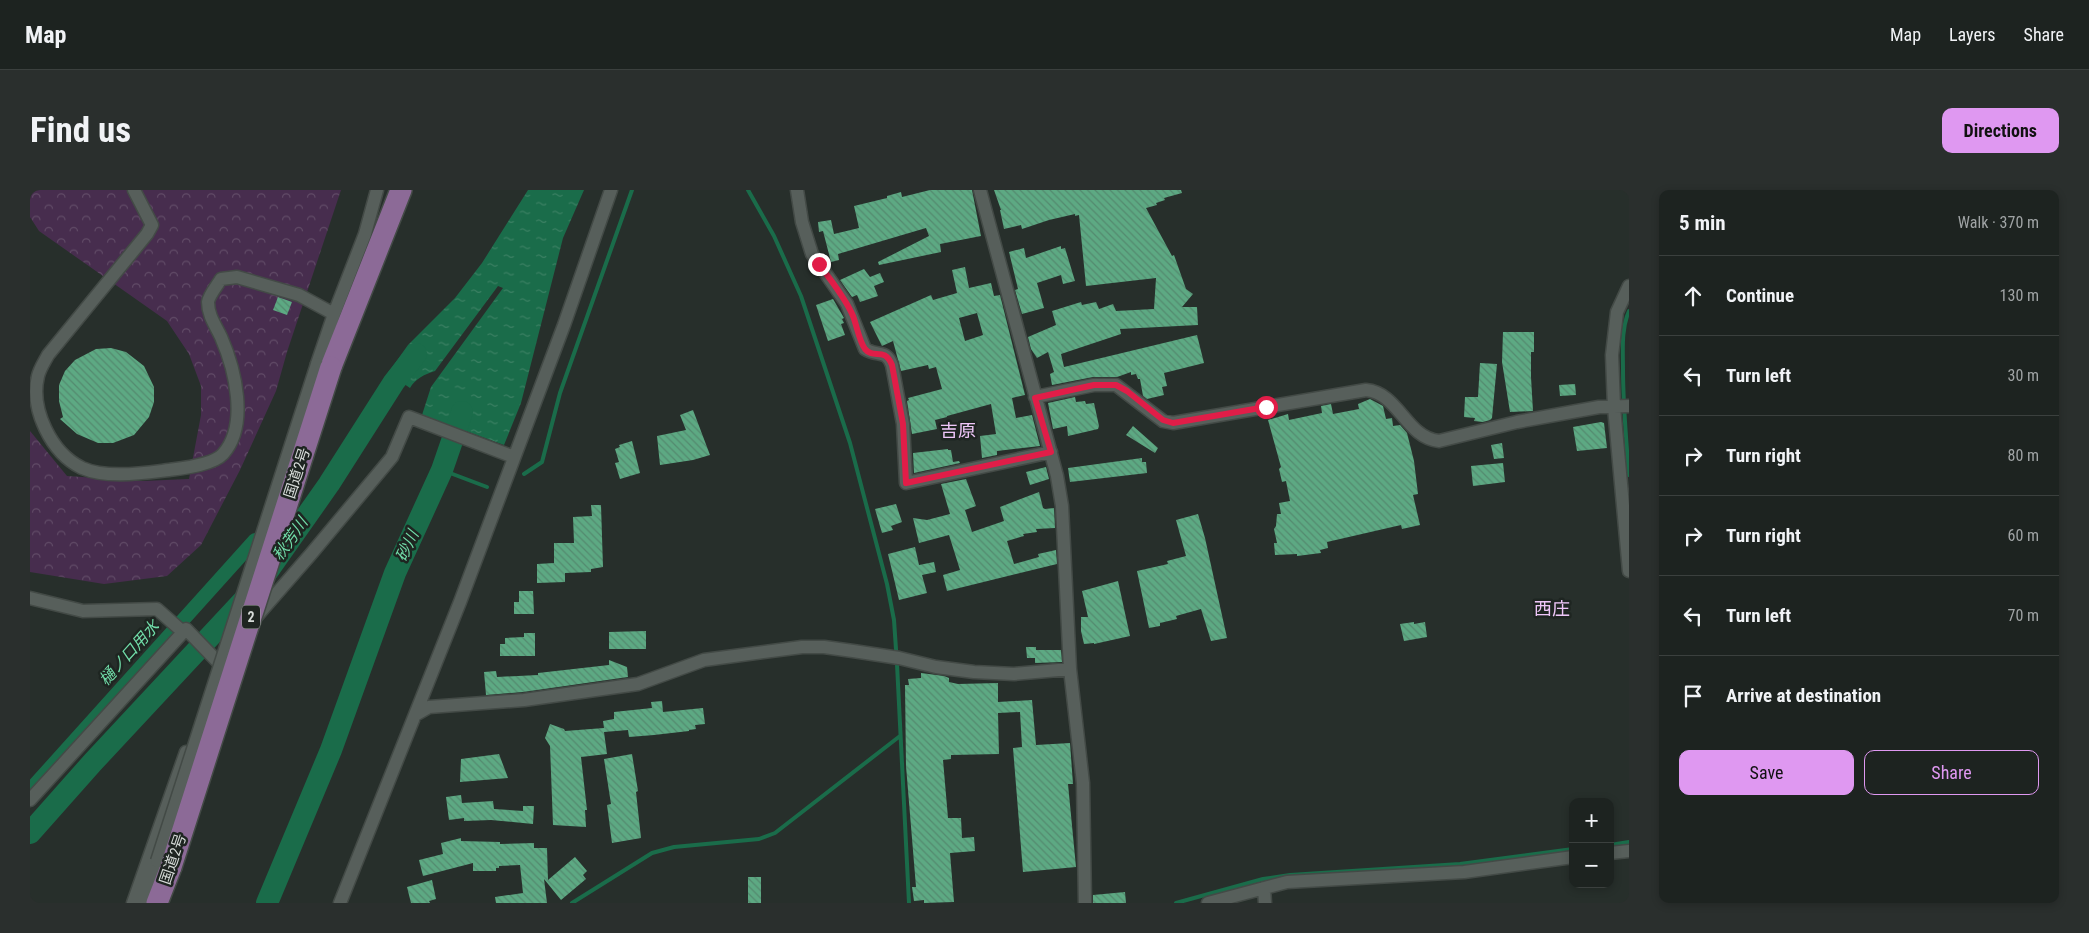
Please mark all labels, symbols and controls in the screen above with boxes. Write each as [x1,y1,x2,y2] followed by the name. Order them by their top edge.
[25,21,66,49] text: Map
[1890,24,1921,45] text: Map
[1949,24,1996,45] text: Layers
[2024,24,2064,45] text: Share
[1942,108,2059,153] button: Directions
[30,110,131,151] text: Find us
[1679,211,1726,235] text: 5 min
[1958,213,2039,232] text: Walk · 370 m
[808,253,831,276] route end
[1679,282,1707,310] icon: ahead
[1726,284,1794,307] text: Continue
[2000,286,2039,305] text: 130 m
[1679,362,1707,390] icon: left
[1726,364,1791,387] text: Turn left
[2007,366,2039,385] text: 30 m
[1255,396,1278,419] route start
[940,420,976,441] district label: 吉原
[1679,442,1707,470] icon: right
[1726,444,1801,467] text: Turn right
[280,445,314,501] street label: 国道2号
[2007,446,2039,465] text: 80 m
[268,512,313,564] water label: 秋芳川
[1679,522,1707,550] icon: right
[1726,524,1801,547] text: Turn right
[392,526,423,565] water label: 砂川
[2007,526,2039,545] text: 60 m
[1534,598,1570,619] district label: 西庄
[1679,602,1707,630] icon: left
[1726,604,1791,627] text: Turn left
[242,606,260,628] road number: 2
[2007,606,2039,625] text: 70 m
[95,615,164,689] water label: 樋ノ口用水
[1679,682,1707,710] icon: arrive
[1726,684,1881,707] text: Arrive at destination
[1679,750,1854,795] button: Save
[1864,750,2039,795] button: Share
[1569,798,1614,888] map controls
[1569,798,1614,843] button: +
[156,831,190,887] street label: 国道2号
[1569,843,1614,888] button: −

